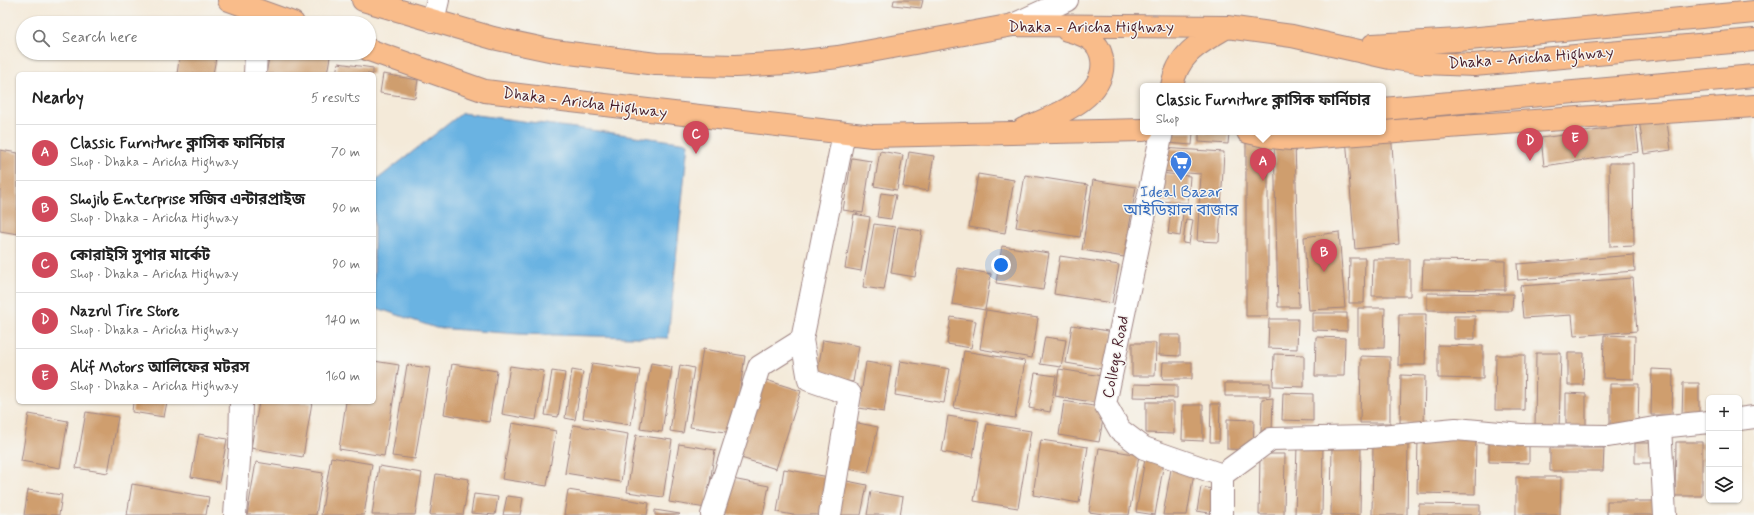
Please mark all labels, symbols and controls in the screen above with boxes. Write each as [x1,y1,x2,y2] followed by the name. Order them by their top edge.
[16,16,376,60] search box
[1008,17,1174,39] street label: Dhaka - Aricha Highway
[30,27,52,49] icon: search
[62,28,138,48] text: Search here
[1448,42,1614,75] street label: Dhaka - Aricha Highway
[501,82,668,125] street label: Dhaka - Aricha Highway
[1140,83,1386,135] popup
[32,87,84,109] text: Nearby
[311,90,360,107] text: 5 results
[1156,91,1370,111] text: Classic Furniture ক্লাসিক ফার্নিচার
[1156,111,1180,128] text: Shop
[683,121,709,154] pin: C
[1562,125,1588,158] pin: E
[1517,128,1543,161] pin: D
[70,134,285,154] text: Classic Furniture ক্লাসিক ফার্নিচার
[41,144,49,161] text: A
[331,144,360,161] text: 70 m
[1250,148,1276,181] pin: A
[1168,149,1194,182] supermarket icon: Ideal Bazar আইডিয়াল বাজার
[70,154,238,171] text: Shop · Dhaka - Aricha Highway
[1123,182,1239,221] place label: Ideal Bazar আইডিয়াল বাজার
[70,190,305,210] text: Shojib Enterprise সজিব এন্টারপ্রাইজ
[41,200,49,217] text: B
[332,200,360,217] text: 90 m
[70,210,238,227] text: Shop · Dhaka - Aricha Highway
[1311,239,1337,272] pin: B
[70,246,210,266] text: কোরাইসি সুপার মার্কেট
[991,255,1011,275] your location
[40,256,50,273] text: C
[332,256,360,273] text: 90 m
[70,266,238,283] text: Shop · Dhaka - Aricha Highway
[70,302,179,322] text: Nazrul Tire Store
[41,312,49,329] text: D
[325,312,360,329] text: 140 m
[1098,314,1134,400] street label: College Road
[70,322,238,339] text: Shop · Dhaka - Aricha Highway
[70,358,249,378] text: Alif Motors আলিফের মটরস
[41,368,49,385] text: E
[325,368,360,385] text: 160 m
[70,378,238,395] text: Shop · Dhaka - Aricha Highway
[1706,395,1742,503] map controls
[1706,395,1742,431] button: +
[1706,431,1742,467] button: −
[1706,467,1742,503] button: layers

